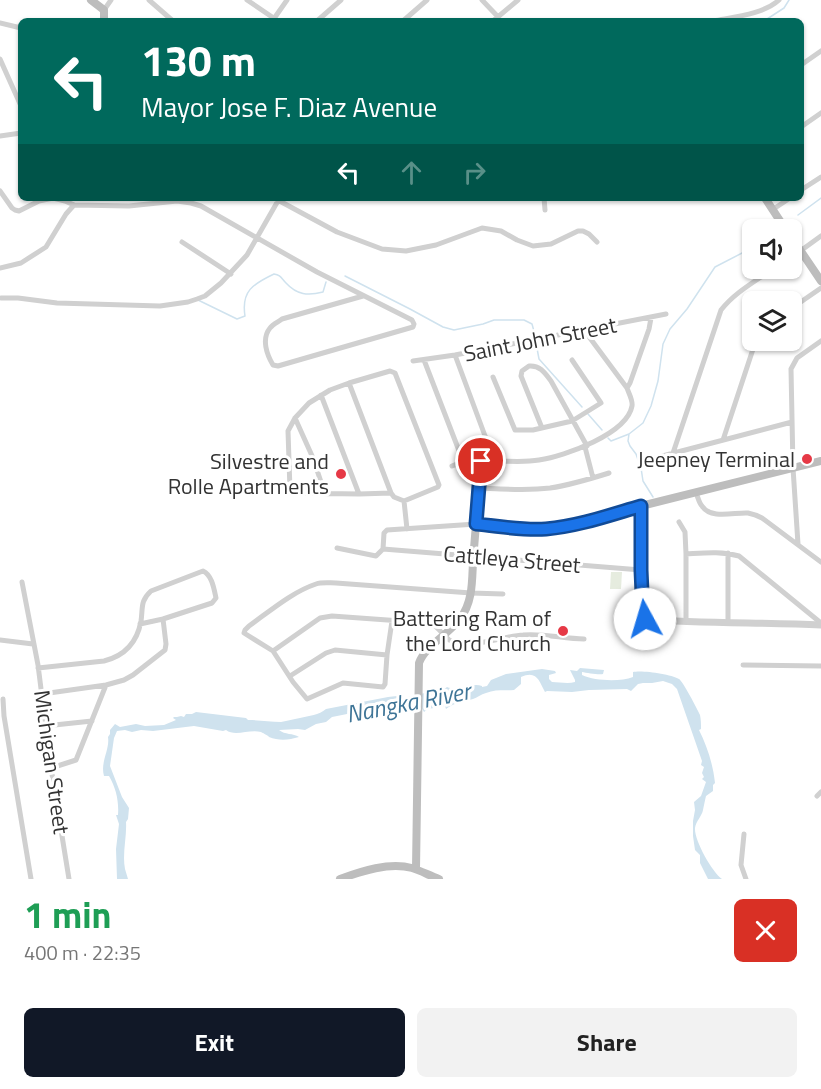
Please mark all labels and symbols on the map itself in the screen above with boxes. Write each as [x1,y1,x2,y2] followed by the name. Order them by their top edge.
[461,307,620,370] street label: Saint John Street
[455,435,506,486] pin
[637,442,795,476] place label: Jeepney Terminal
[168,444,329,503] place label: Silvestre and Rolle Apartments
[800,452,814,466] marker: Jeepney Terminal
[334,467,348,481] marker: Silvestre and Rolle Apartments
[442,536,582,582] street label: Cattleya Street
[613,587,677,651] position arrow
[393,601,552,660] place label: Battering Ram of the Lord Church
[556,624,570,638] marker: Battering Ram of the Lord Church
[343,672,476,732] water label: Nangka River
[25,688,79,837] street label: Michigan Street

